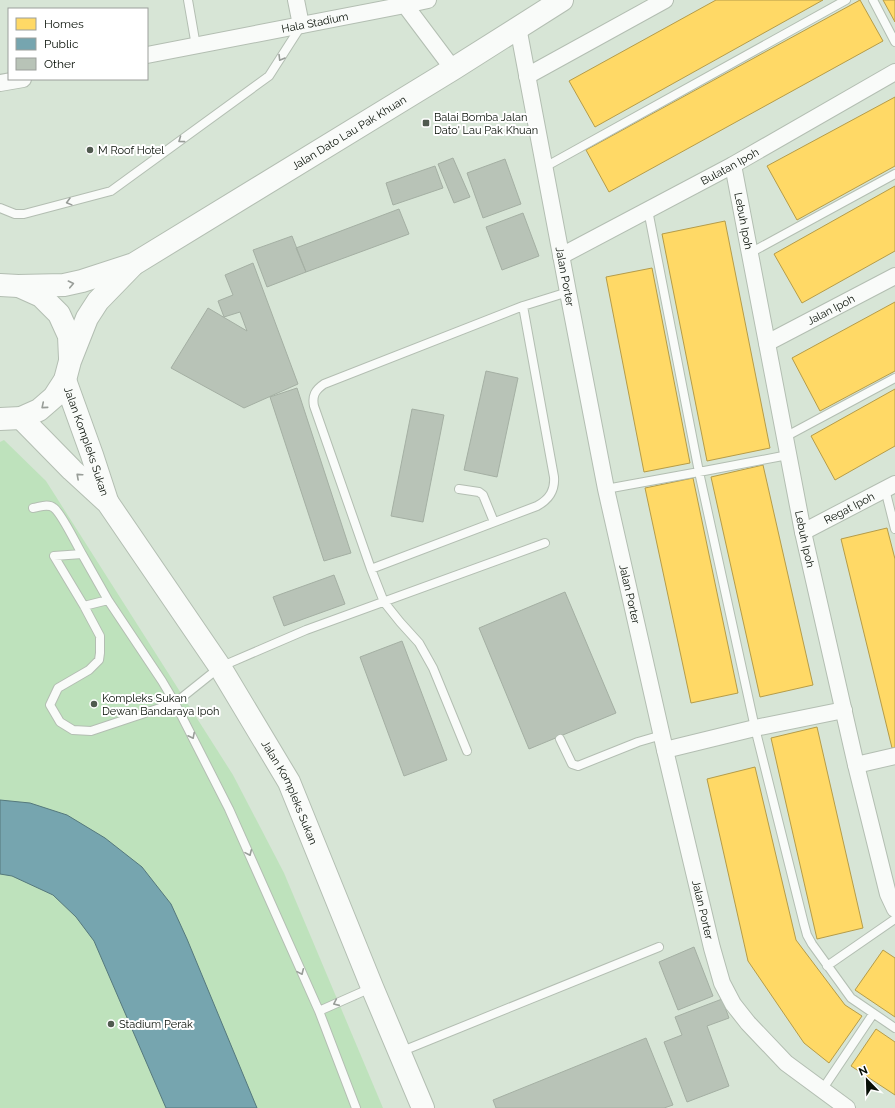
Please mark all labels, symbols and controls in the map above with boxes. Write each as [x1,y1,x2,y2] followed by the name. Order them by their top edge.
[8,8,148,80] legend
[280,10,350,36] street label: Hala Stadium
[44,17,84,31] text: Homes
[44,37,79,51] text: Public
[278,54,285,61] one-way arrow
[44,57,76,71] text: Other
[289,93,409,173] street label: Jalan Dato Lau Pak Khuan
[434,111,538,137] place label: Balai Bomba Jalan Dato' Lau Pak Khuan
[421,118,431,128] marker: Balai Bomba Jalan Dato' Lau Pak Khuan
[178,135,185,143] one-way arrow
[98,144,164,157] place label: M Roof Hotel
[85,145,95,155] marker: M Roof Hotel
[699,146,761,188] street label: Bulatan Ipoh
[731,191,755,251] street label: Lebuh Ipoh
[66,197,73,206] one-way arrow
[553,246,577,308] street label: Jalan Porter
[68,280,74,288] one-way arrow
[805,292,857,328] street label: Jalan Ipoh
[61,385,111,498] street label: Jalan Kompleks Sukan
[41,401,49,408] one-way arrow
[76,474,84,481] one-way arrow
[822,490,877,527] street label: Regat Ipoh
[792,510,817,569] street label: Lebuh Ipoh
[616,563,642,625] street label: Jalan Porter
[102,692,220,718] place label: Kompleks Sukan Dewan Bandaraya Ipoh
[89,699,99,709] marker: Kompleks Sukan Dewan Bandaraya Ipoh
[187,732,195,739] one-way arrow
[258,738,320,847] street label: Jalan Kompleks Sukan
[244,849,252,856] one-way arrow
[689,879,716,941] street label: Jalan Porter
[296,967,304,975] one-way arrow
[333,998,341,1006] one-way arrow
[119,1018,193,1031] place label: Stadium Perak
[106,1019,116,1029] marker: Stadium Perak
[847,1060,887,1100] north arrow
[857,1064,870,1079] text: N

